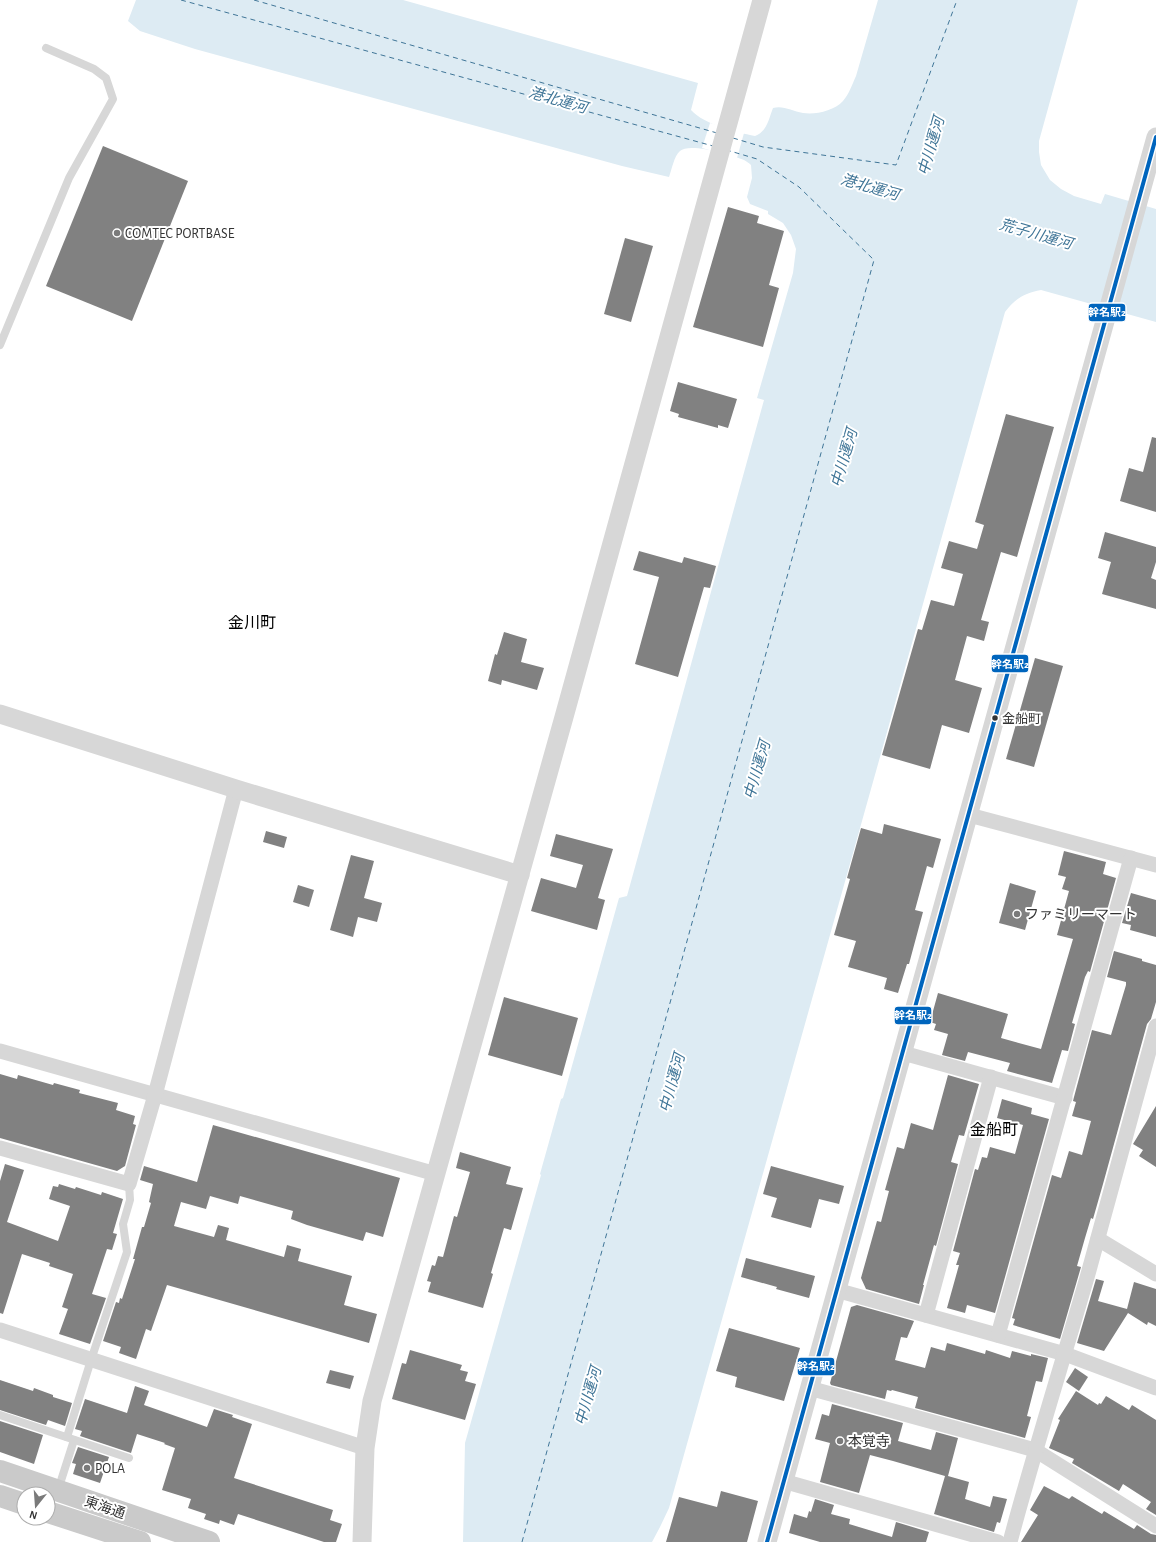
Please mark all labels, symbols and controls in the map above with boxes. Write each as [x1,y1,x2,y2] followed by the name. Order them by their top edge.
[527,84,592,117] water label: 港北運河
[915,112,948,177] water label: 中川運河
[839,171,904,204] water label: 港北運河
[998,216,1077,253] water label: 荒子川運河
[125,227,235,241] place label: COMTEC PORTBASE
[112,228,122,238] marker: COMTEC PORTBASE
[1088,303,1126,322] line badge: 幹名駅2
[1088,306,1126,318] text: 幹名駅2
[828,424,861,489] water label: 中川運河
[228,614,276,631] district label: 金川町
[991,654,1029,673] line badge: 幹名駅2
[991,658,1029,670] text: 幹名駅2
[1002,712,1041,726] place label: 金船町
[990,713,1000,723] marker: 金船町
[741,736,774,801] water label: 中川運河
[1025,908,1137,922] place label: ファミリーマート
[1012,909,1022,919] marker: ファミリーマート
[894,1006,932,1025] line badge: 幹名駅2
[894,1009,932,1021] text: 幹名駅2
[657,1049,688,1114] water label: 中川運河
[970,1121,1018,1138] district label: 金船町
[797,1357,835,1376] line badge: 幹名駅2
[797,1360,835,1372] text: 幹名駅2
[572,1362,605,1427] water label: 中川運河
[848,1434,890,1449] place label: 本覚寺
[835,1436,845,1446] marker: 本覚寺
[95,1462,125,1476] place label: POLA
[82,1463,92,1473] marker: POLA
[16,1486,56,1526] north arrow
[83,1494,127,1521] street label: 東海通
[28,1509,38,1521] text: N

